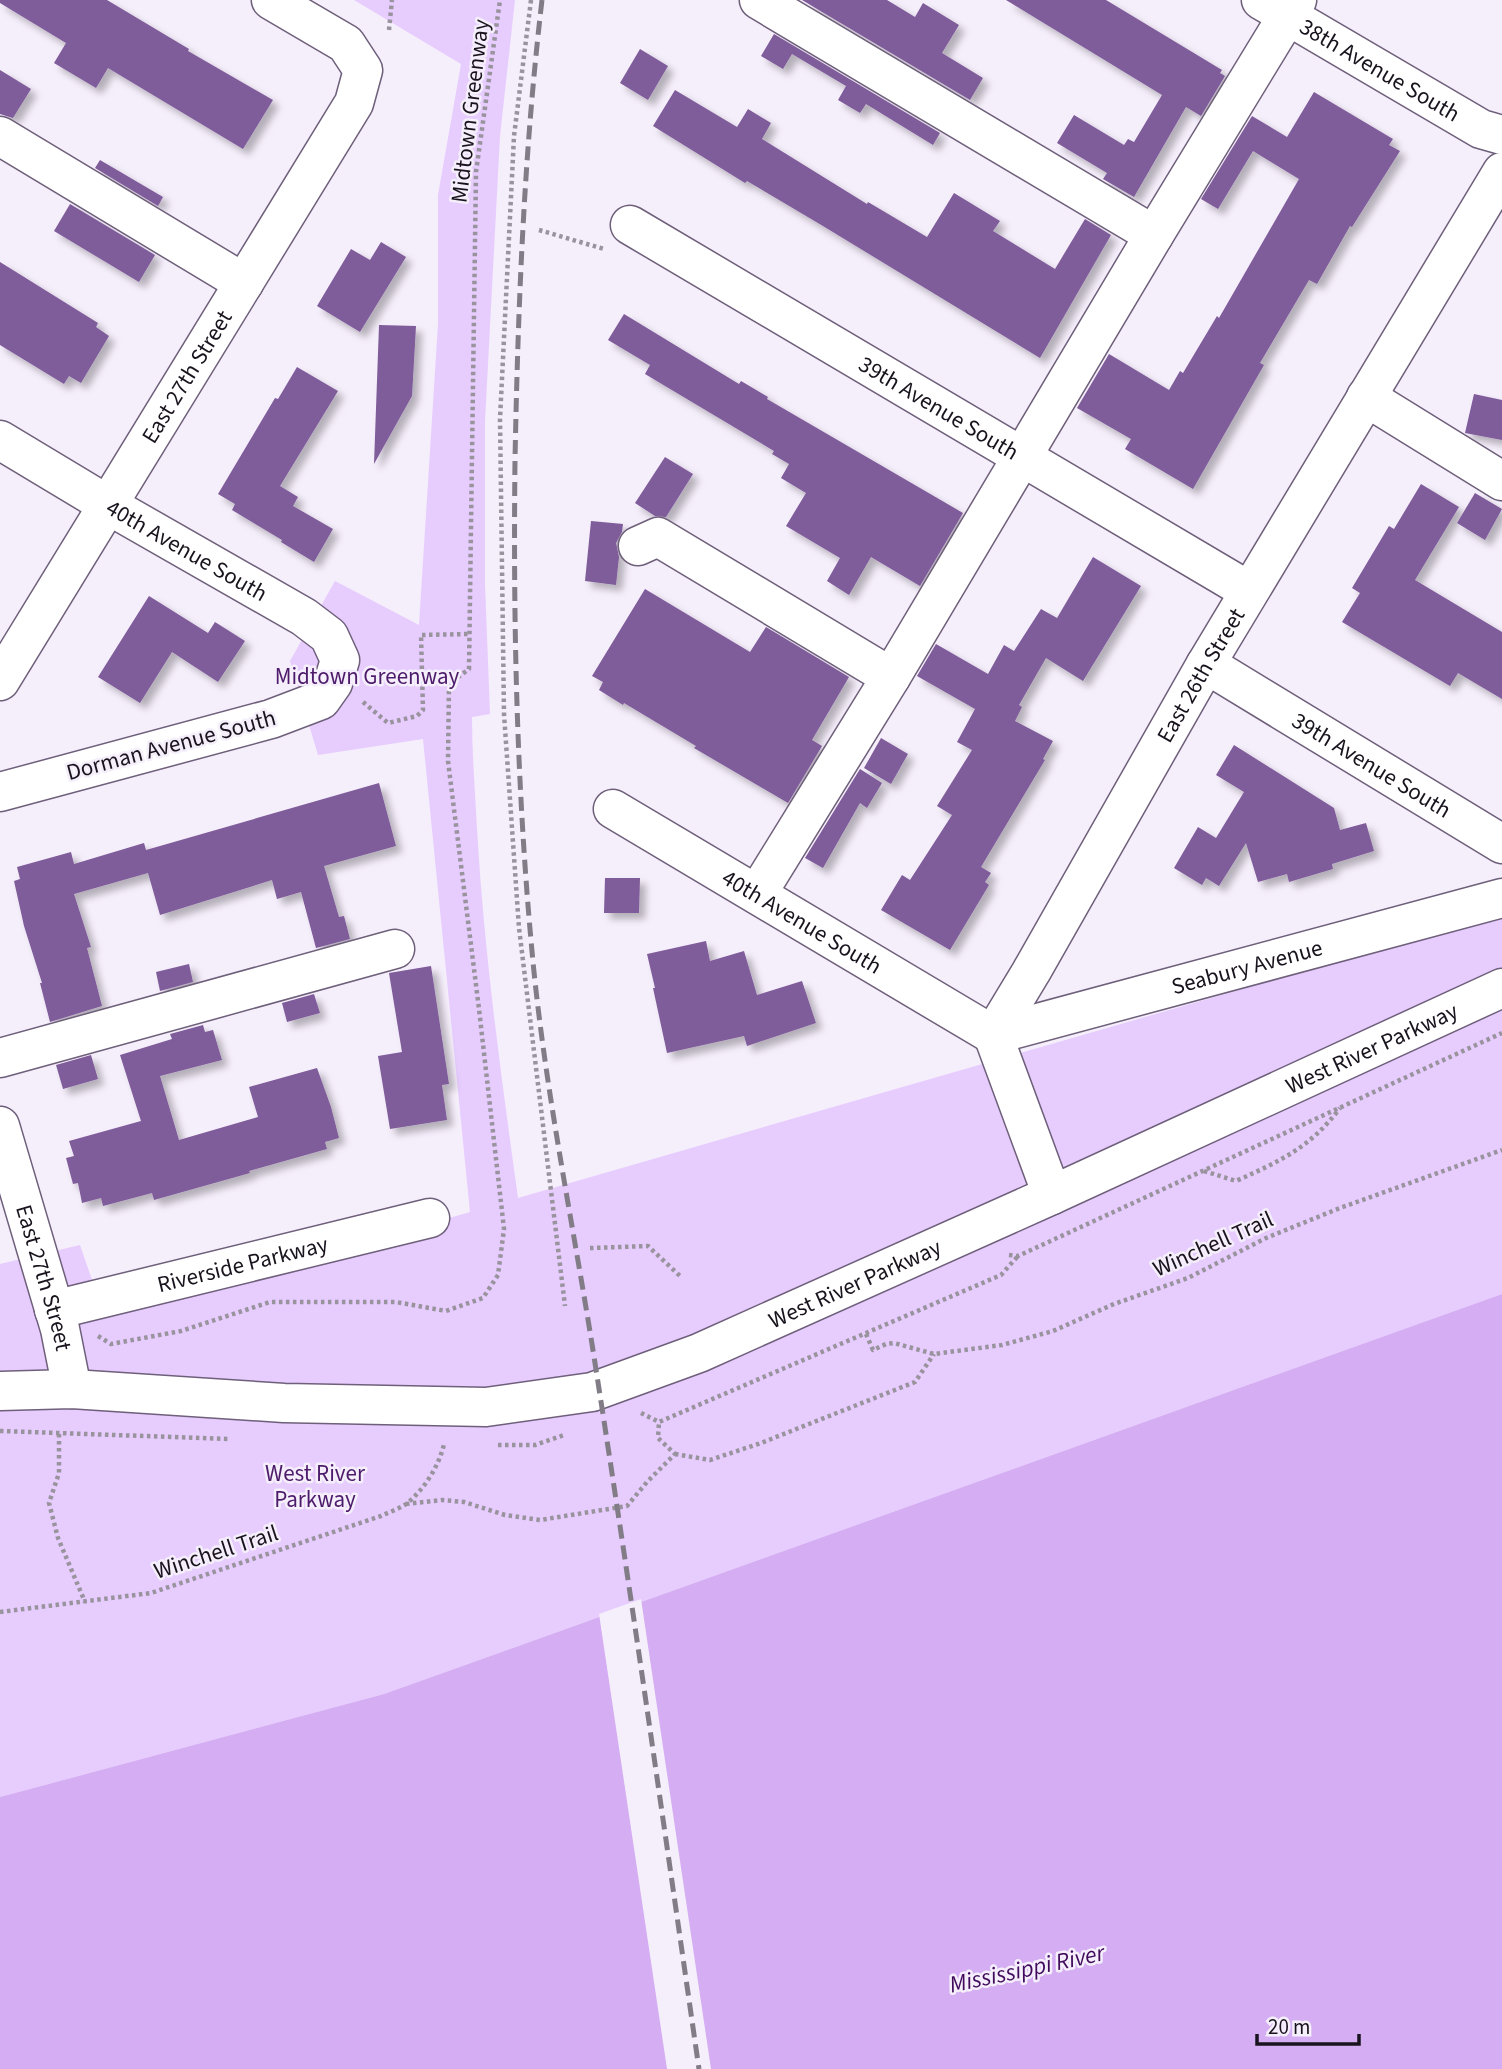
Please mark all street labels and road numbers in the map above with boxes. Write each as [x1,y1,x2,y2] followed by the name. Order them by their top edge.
[1294,10,1466,130] street label: 38th Avenue South
[442,17,498,205] street label: Midtown Greenway
[133,303,240,449] street label: East 27th Street
[853,347,1025,468] street label: 39th Avenue South
[100,491,274,609] street label: 40th Avenue South
[1148,601,1253,748] street label: East 26th Street
[63,701,279,789] street label: Dorman Avenue South
[1286,704,1458,826] street label: 39th Avenue South
[716,861,888,982] street label: 40th Avenue South
[1168,931,1326,1003] street label: Seabury Avenue
[1280,994,1463,1102] street label: West River Parkway
[8,1201,80,1354] street label: East 27th Street
[1147,1203,1279,1285] street label: Winchell Trail
[154,1227,331,1301] street label: Riverside Parkway
[763,1230,947,1336] street label: West River Parkway
[150,1516,282,1588] street label: Winchell Trail

